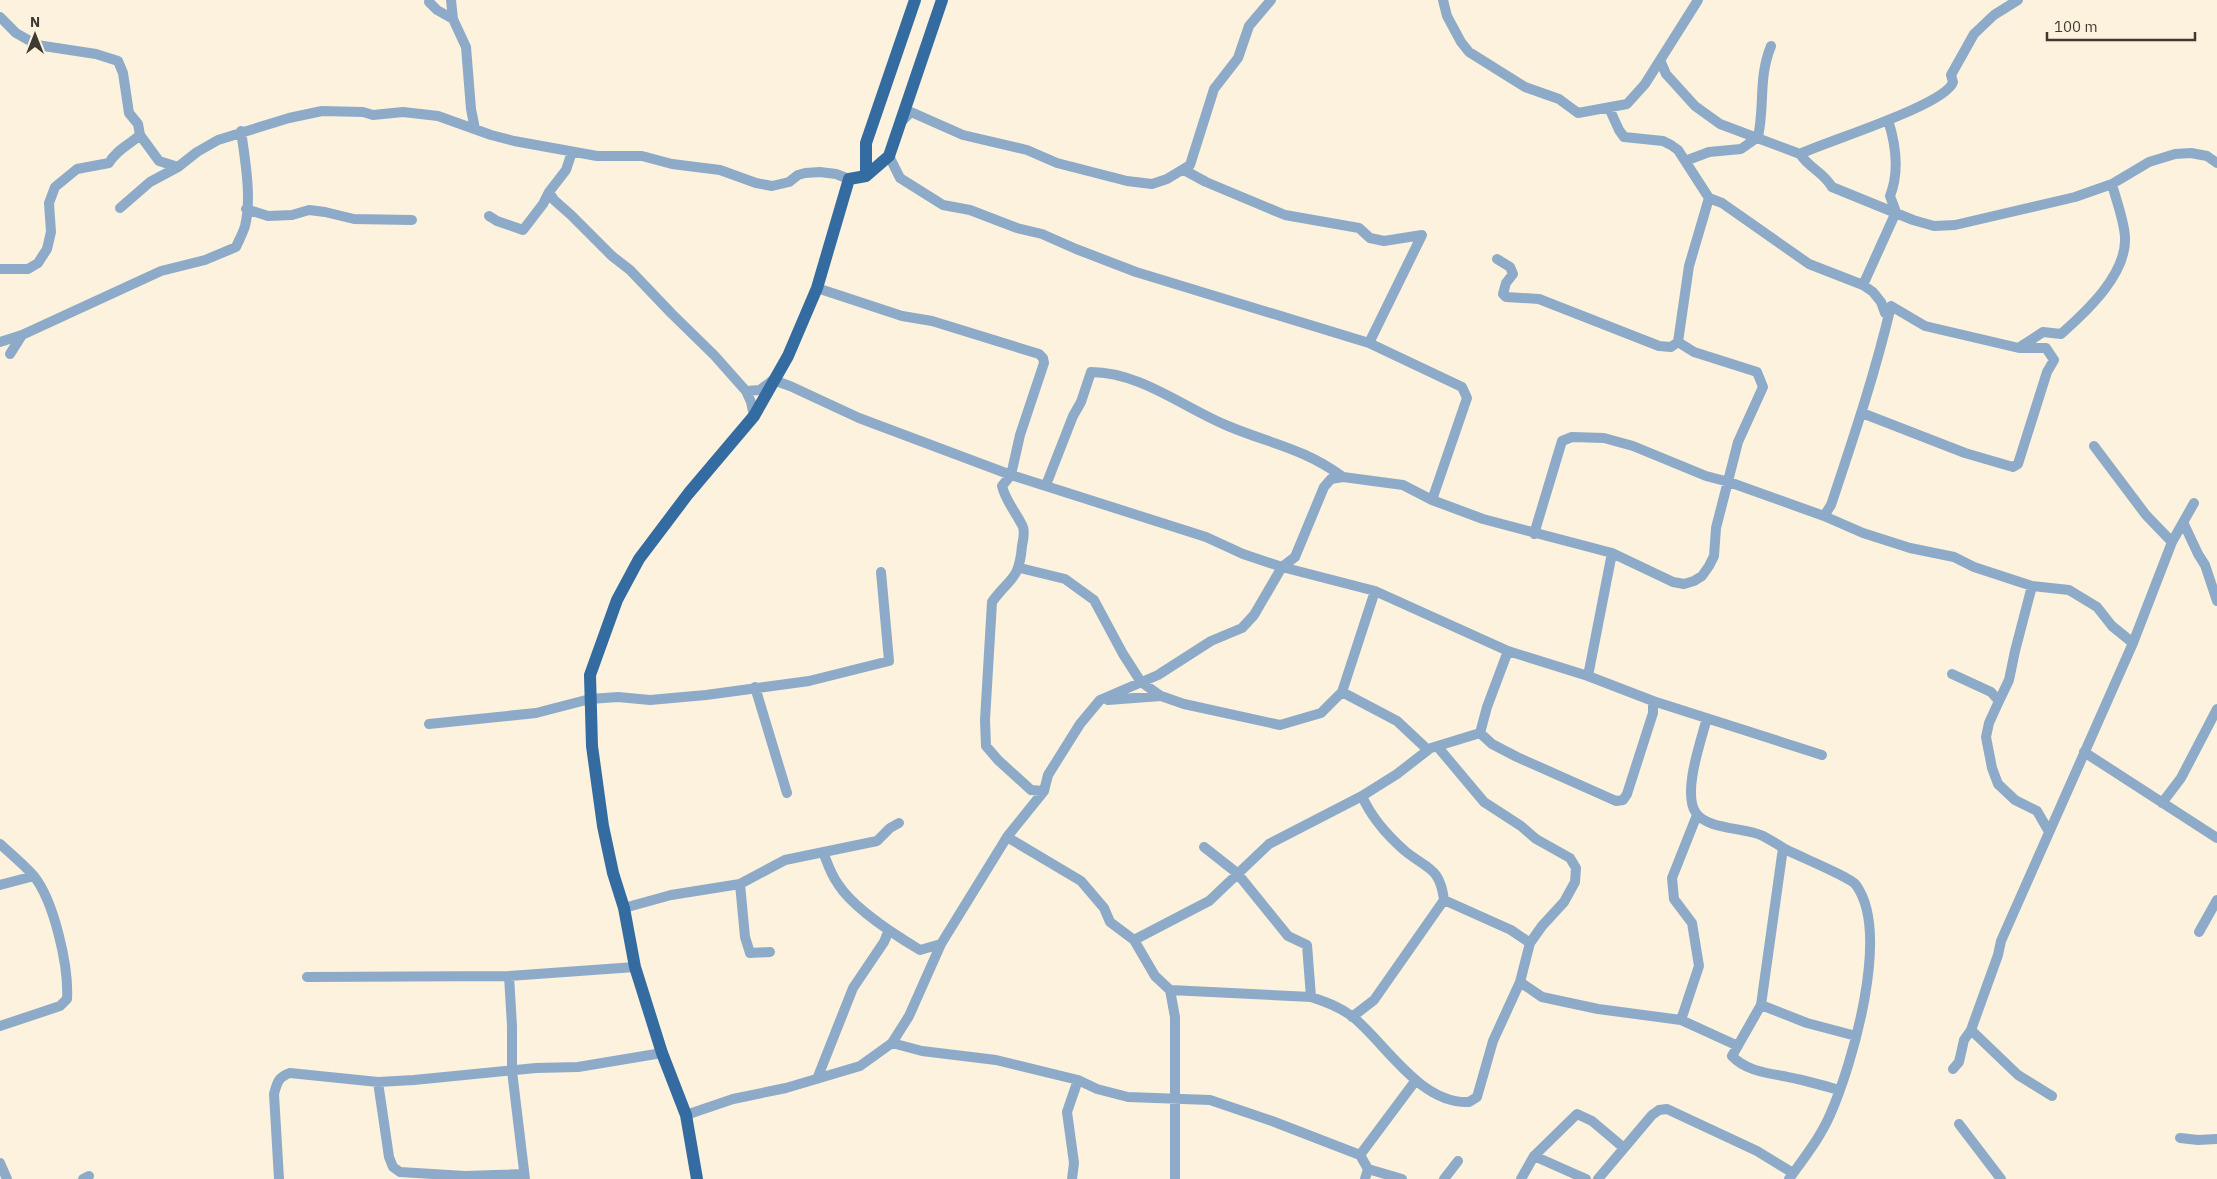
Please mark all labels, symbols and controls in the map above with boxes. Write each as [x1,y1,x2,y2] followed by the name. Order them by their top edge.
[10,10,60,60] north arrow
[2047,10,2194,42] scale bar
[30,13,40,31] text: N
[2054,17,2098,36] text: 100 m

